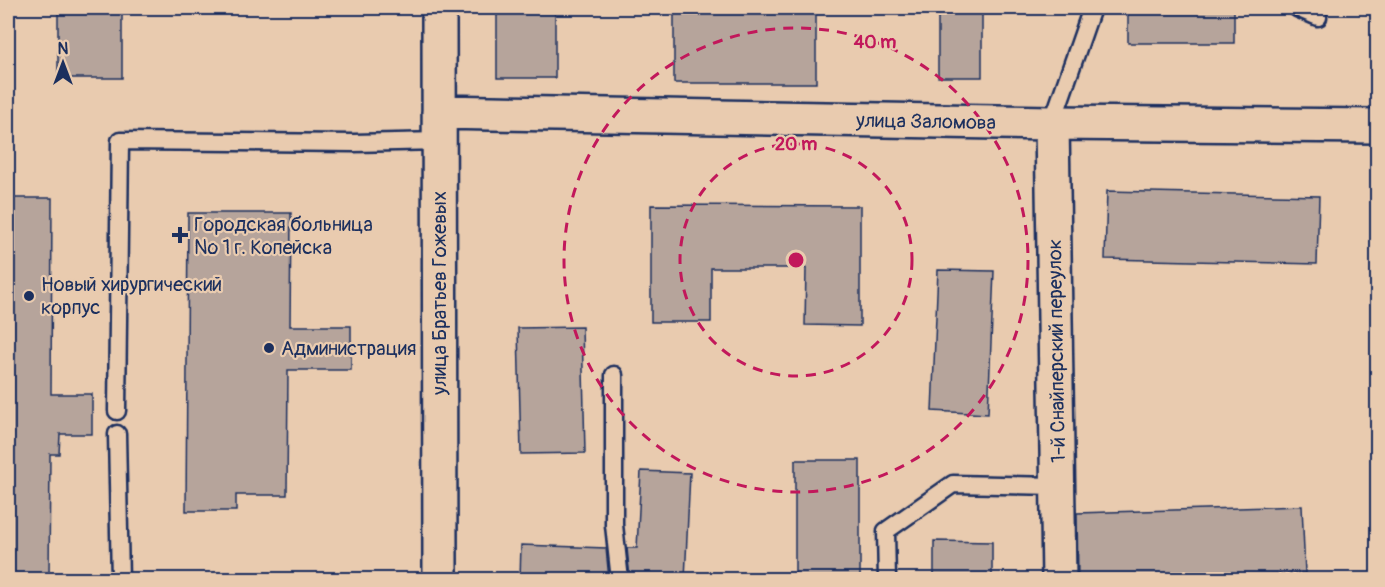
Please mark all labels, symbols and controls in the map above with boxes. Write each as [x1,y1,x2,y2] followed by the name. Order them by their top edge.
[854,31,896,54] text: 40 m
[33,33,93,93] north arrow
[58,39,69,59] text: N
[855,108,996,135] street label: улица Заломова
[775,133,817,156] text: 20 m
[427,191,452,396] street label: улица Братьев Гожевых
[194,212,373,260] place label: Городская больница № 1 г. Копейска
[171,226,189,244] marker: Городская больница № 1 г. Копейска
[1042,239,1071,463] street label: 1-й Снайперский переулок
[786,250,806,270] centre of rings
[41,272,222,320] place label: Новый хирургический корпус
[22,289,36,303] marker: Новый хирургический корпус
[281,336,416,361] place label: Администрация
[262,341,276,355] marker: Администрация

